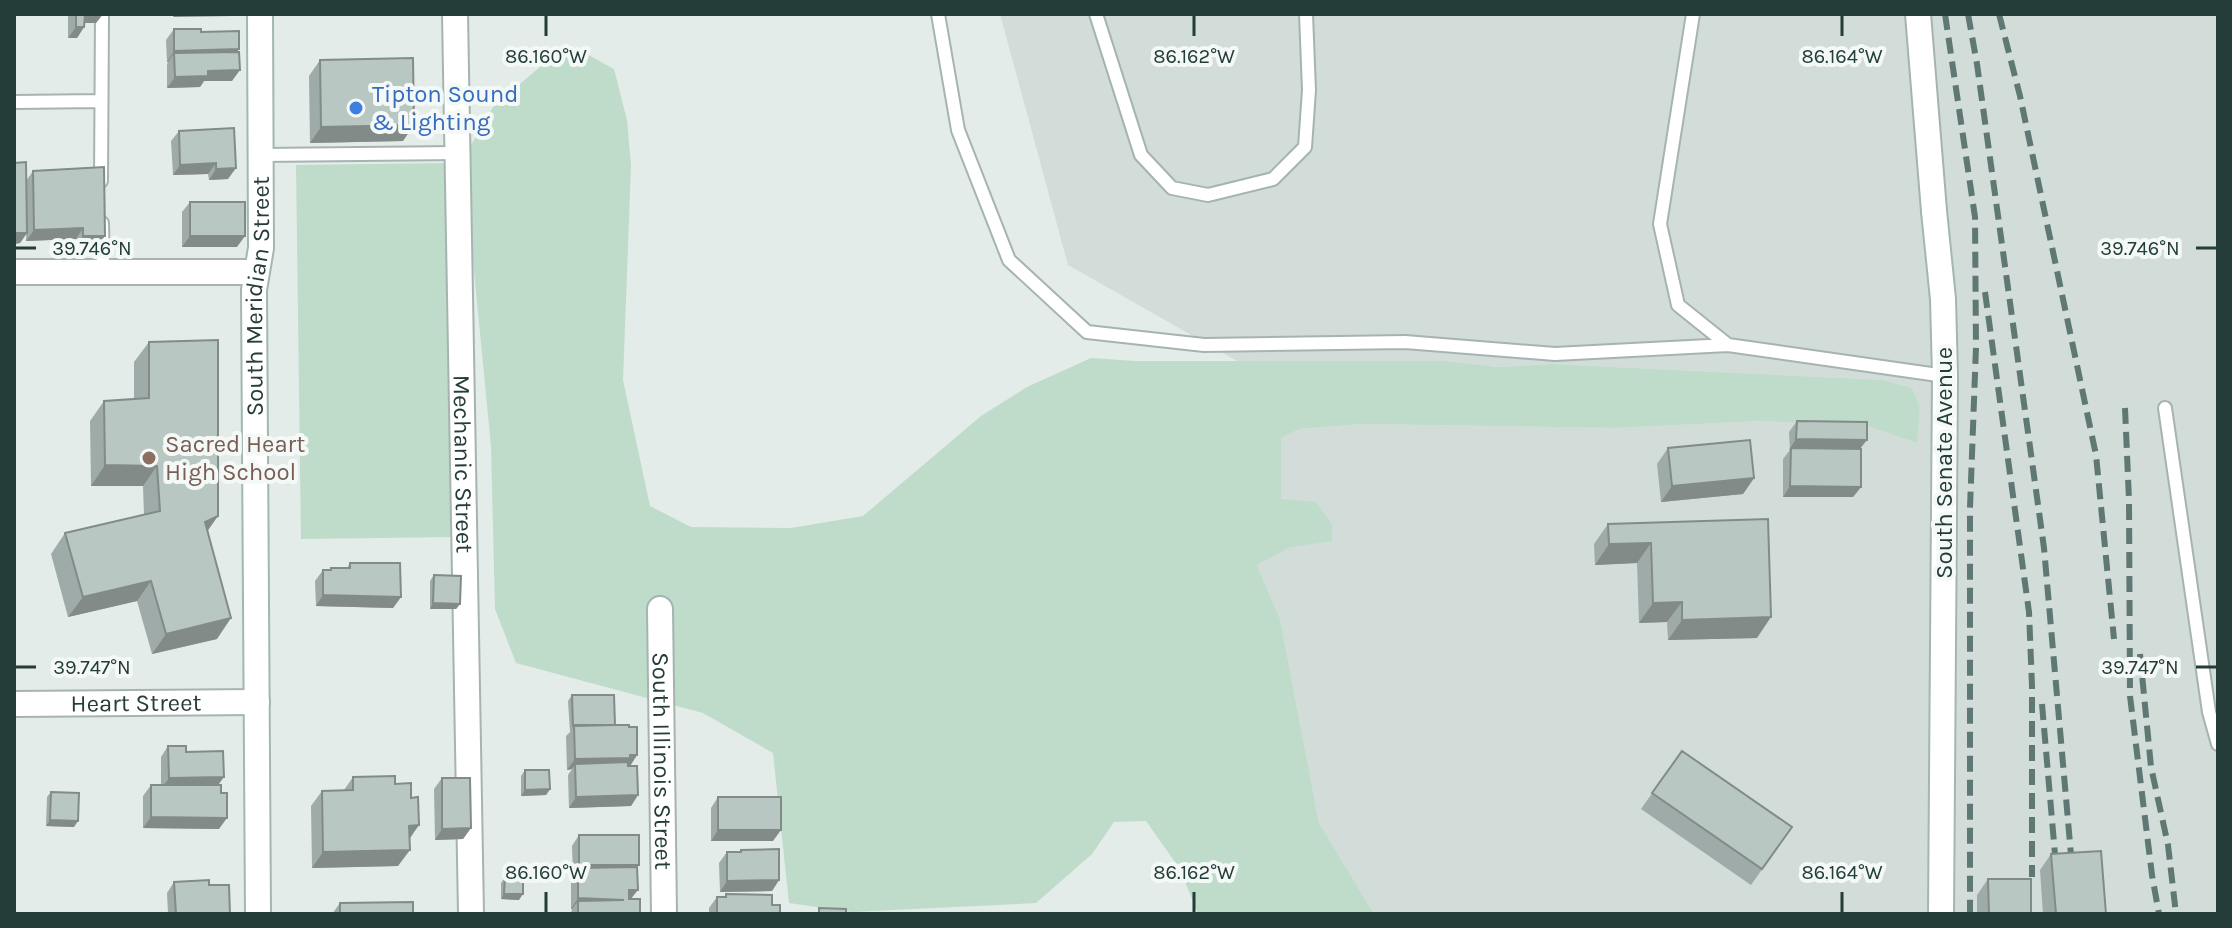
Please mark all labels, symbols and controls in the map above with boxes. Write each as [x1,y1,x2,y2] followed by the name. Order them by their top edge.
[505,45,587,68] text: 86.160°W
[1153,45,1235,68] text: 86.162°W
[1801,45,1883,68] text: 86.164°W
[372,80,518,136] place label: Tipton Sound & Lighting
[347,99,365,117] marker: Tipton Sound & Lighting
[239,176,275,416] street label: South Meridian Street
[52,237,132,260] text: 39.746°N
[2100,237,2180,260] text: 39.746°N
[1930,347,1958,579] street label: South Senate Avenue
[447,374,479,553] street label: Mechanic Street
[165,430,305,486] place label: Sacred Heart High School
[140,449,158,467] marker: Sacred Heart High School
[647,652,677,870] street label: South Illinois Street
[53,656,131,679] text: 39.747°N
[2101,656,2179,679] text: 39.747°N
[70,688,202,718] street label: Heart Street
[505,861,587,884] text: 86.160°W
[1153,861,1235,884] text: 86.162°W
[1801,861,1883,884] text: 86.164°W

